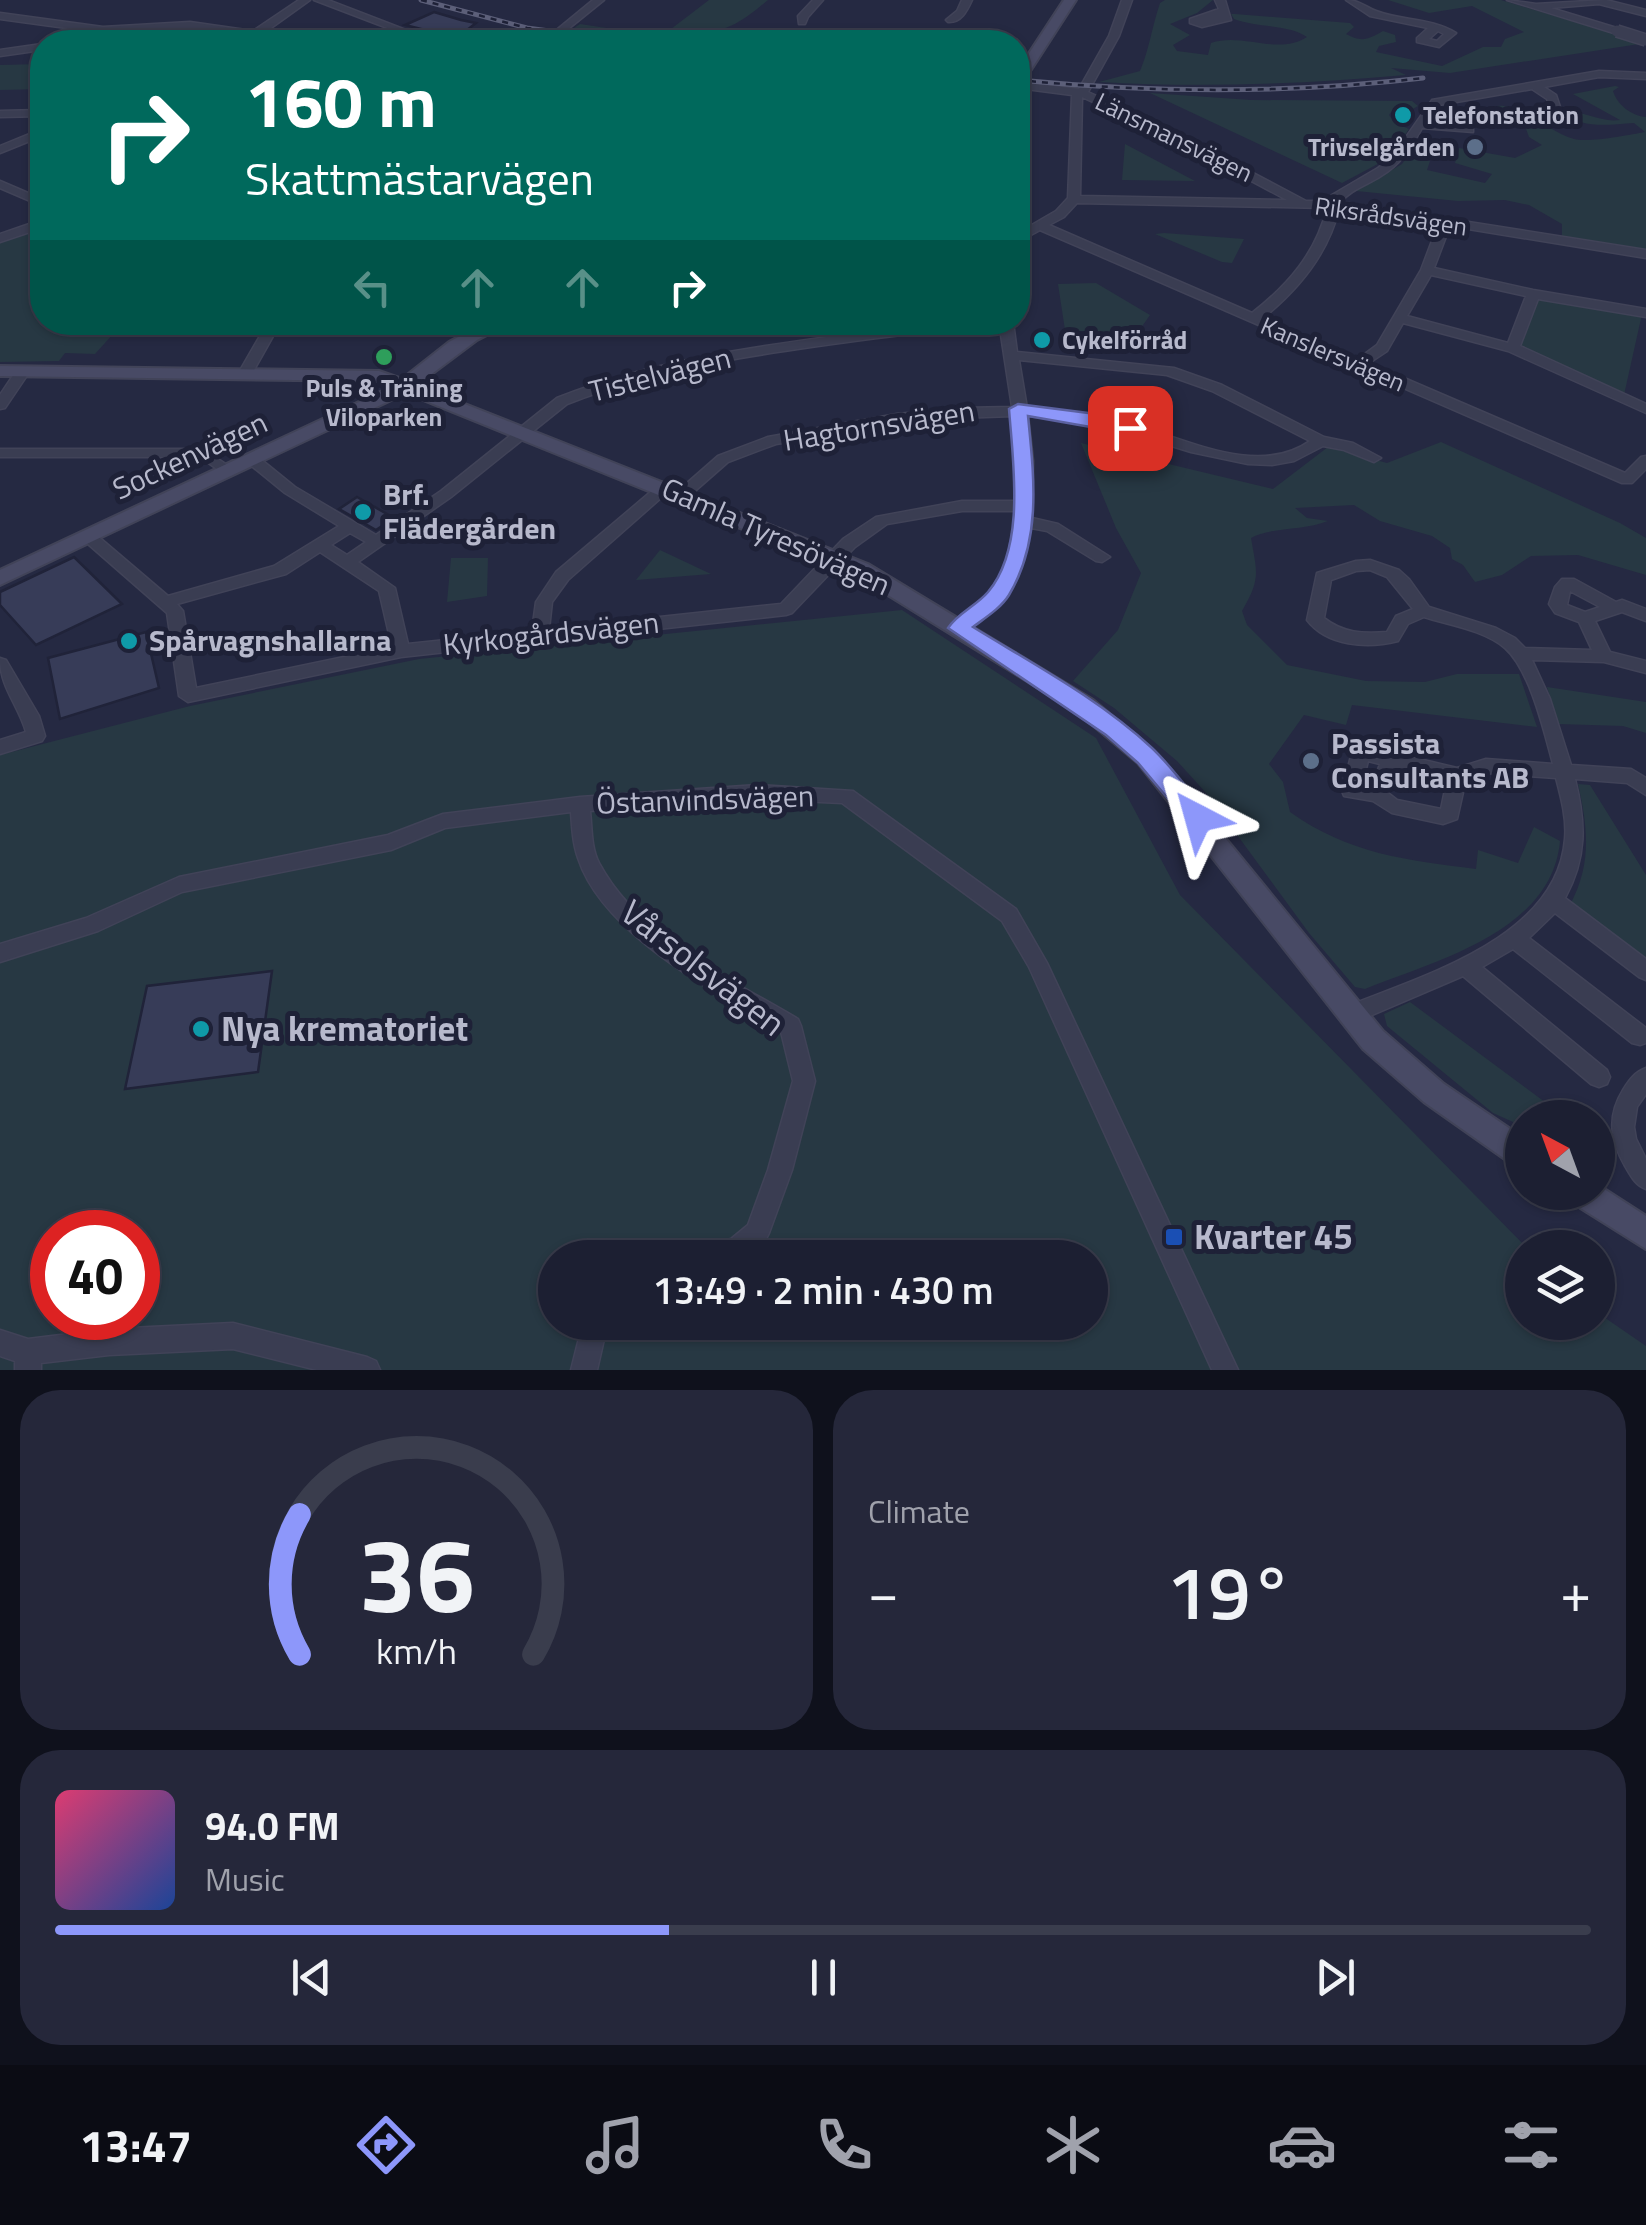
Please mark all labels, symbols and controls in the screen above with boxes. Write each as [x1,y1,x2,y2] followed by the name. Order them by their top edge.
[245,48,437,154] text: 160 m
[80,70,210,200] icon: right
[1089,82,1259,192] street label: Länsmansvägen
[1423,96,1579,134] place label: Telefonstation
[1392,104,1414,126] marker: Telefonstation
[1308,128,1455,166] place label: Trivselgården
[1464,136,1486,158] marker: Trivselgården
[245,144,594,212] text: Skattmästarvägen
[1312,186,1470,246] street label: Riksrådsvägen
[345,260,400,315] icon: left
[450,260,505,315] icon: ahead
[555,260,610,315] icon: ahead
[660,260,715,315] icon: right
[1255,307,1411,401] street label: Kanslersvägen
[1062,321,1187,359] place label: Cykelförråd
[1031,329,1053,351] marker: Cykelförråd
[584,334,736,414] street label: Tistelvägen
[373,346,395,368] marker: Puls & Träning Viloparken
[305,369,463,436] place label: Puls & Träning Viloparken
[1088,386,1173,471] pin
[780,387,978,463] street label: Hagtornsvägen
[105,399,275,511] street label: Sockenvägen
[1103,401,1158,456] icon: arrive
[655,465,898,607] street label: Gamla Tyresövägen
[383,471,556,551] place label: Brf. Flädergården
[352,501,374,523] marker: Brf. Flädergården
[441,599,661,667] street label: Kyrkogårdsvägen
[149,617,392,663] place label: Spårvagnshallarna
[118,630,140,652] marker: Spårvagnshallarna
[1331,720,1529,800] place label: Passista Consultants AB
[1300,750,1322,772] marker: Passista Consultants AB
[1146,766,1250,870] position arrow
[595,772,815,826] street label: Östanvindsvägen
[610,885,798,1049] street label: Vårsolsvägen
[221,1001,468,1055] place label: Nya krematoriet
[190,1018,212,1040] marker: Nya krematoriet
[1505,1100,1615,1210] north arrow
[1505,1100,1615,1340] map controls
[1194,1209,1353,1263] place label: Kvarter 45
[30,1210,160,1340] speed limit sign: 40
[1163,1226,1185,1248] marker: Kvarter 45
[1505,1230,1615,1340] button: layers
[652,1261,994,1319] text: 13:49 · 2 min · 430 m
[868,1487,970,1535] text: Climate
[358,1494,475,1652] text: 36
[1166,1534,1293,1648] text: 19°
[868,1550,899,1633] text: −
[1560,1550,1591,1633] text: +
[376,1623,457,1678] text: km/h
[205,1797,340,1855] text: 94.0 FM
[205,1855,285,1903] text: Music
[284,1950,339,2005] icon: previous
[796,1950,851,2005] icon: pause
[1308,1950,1363,2005] icon: next
[351,2110,421,2180] icon: directions
[580,2110,650,2180] icon: music
[809,2110,879,2180] icon: phone
[1038,2110,1108,2180] icon: climate
[1267,2110,1337,2180] icon: car
[1496,2110,1566,2180] icon: filters
[80,2111,192,2179] text: 13:47

